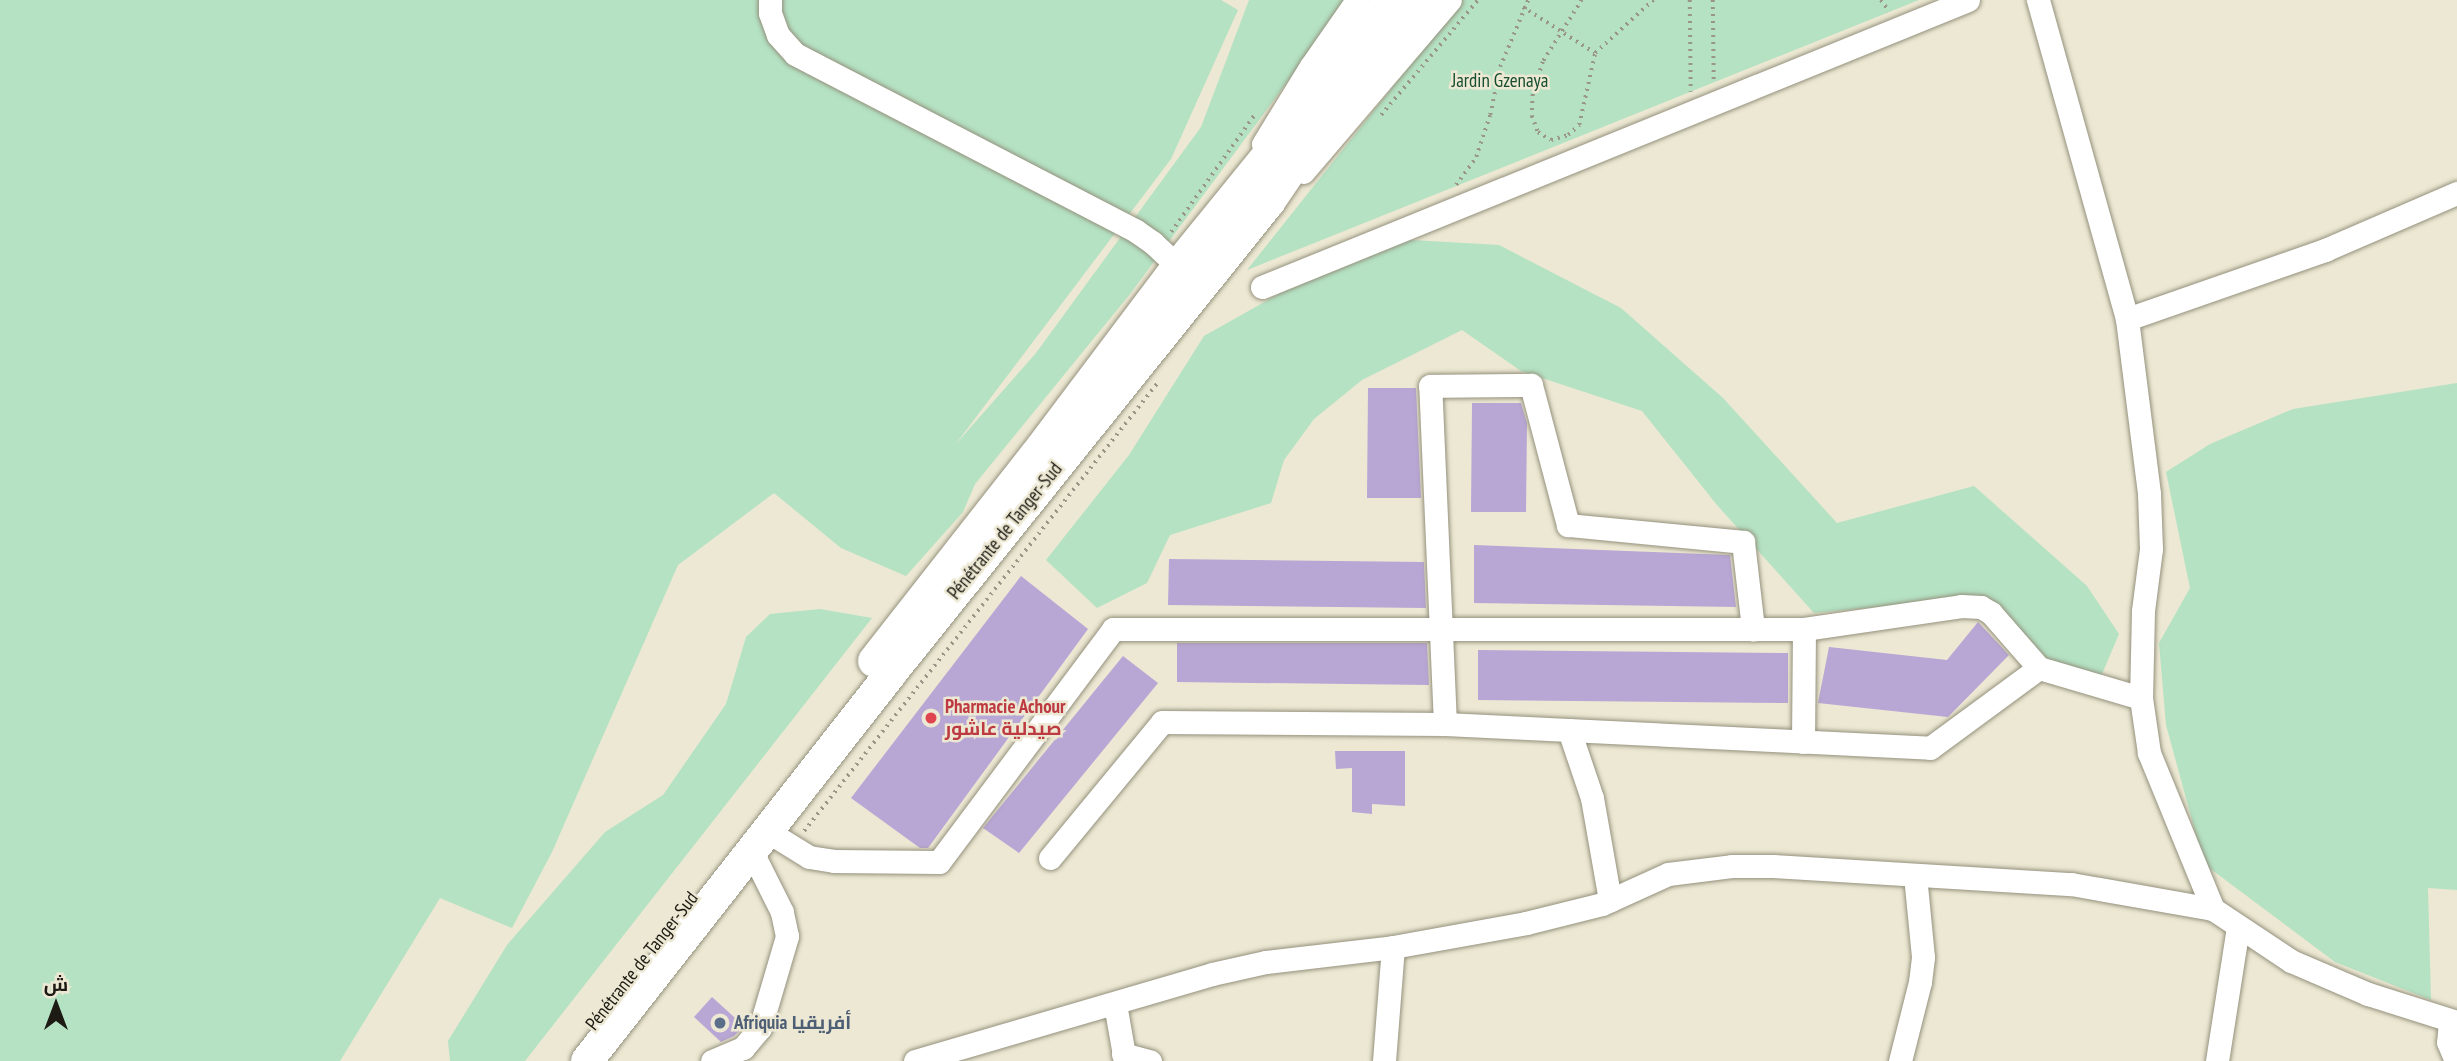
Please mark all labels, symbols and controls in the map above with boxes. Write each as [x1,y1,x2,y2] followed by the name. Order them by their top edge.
[1452,70,1548,92] park label: Jardin Gzenaya
[943,458,1067,604] street label: Pénétrante de Tanger-Sud
[945,696,1066,740] place label: Pharmacie Achour صيدلية عاشور
[923,710,939,726] marker: Pharmacie Achour صيدلية عاشور
[581,887,703,1035] street label: Pénétrante de Tanger-Sud
[21,970,91,1040] north arrow
[44,972,68,996] text: ش
[734,1012,851,1034] place label: Afriquia أفريقيا
[712,1015,728,1031] marker: Afriquia أفريقيا

